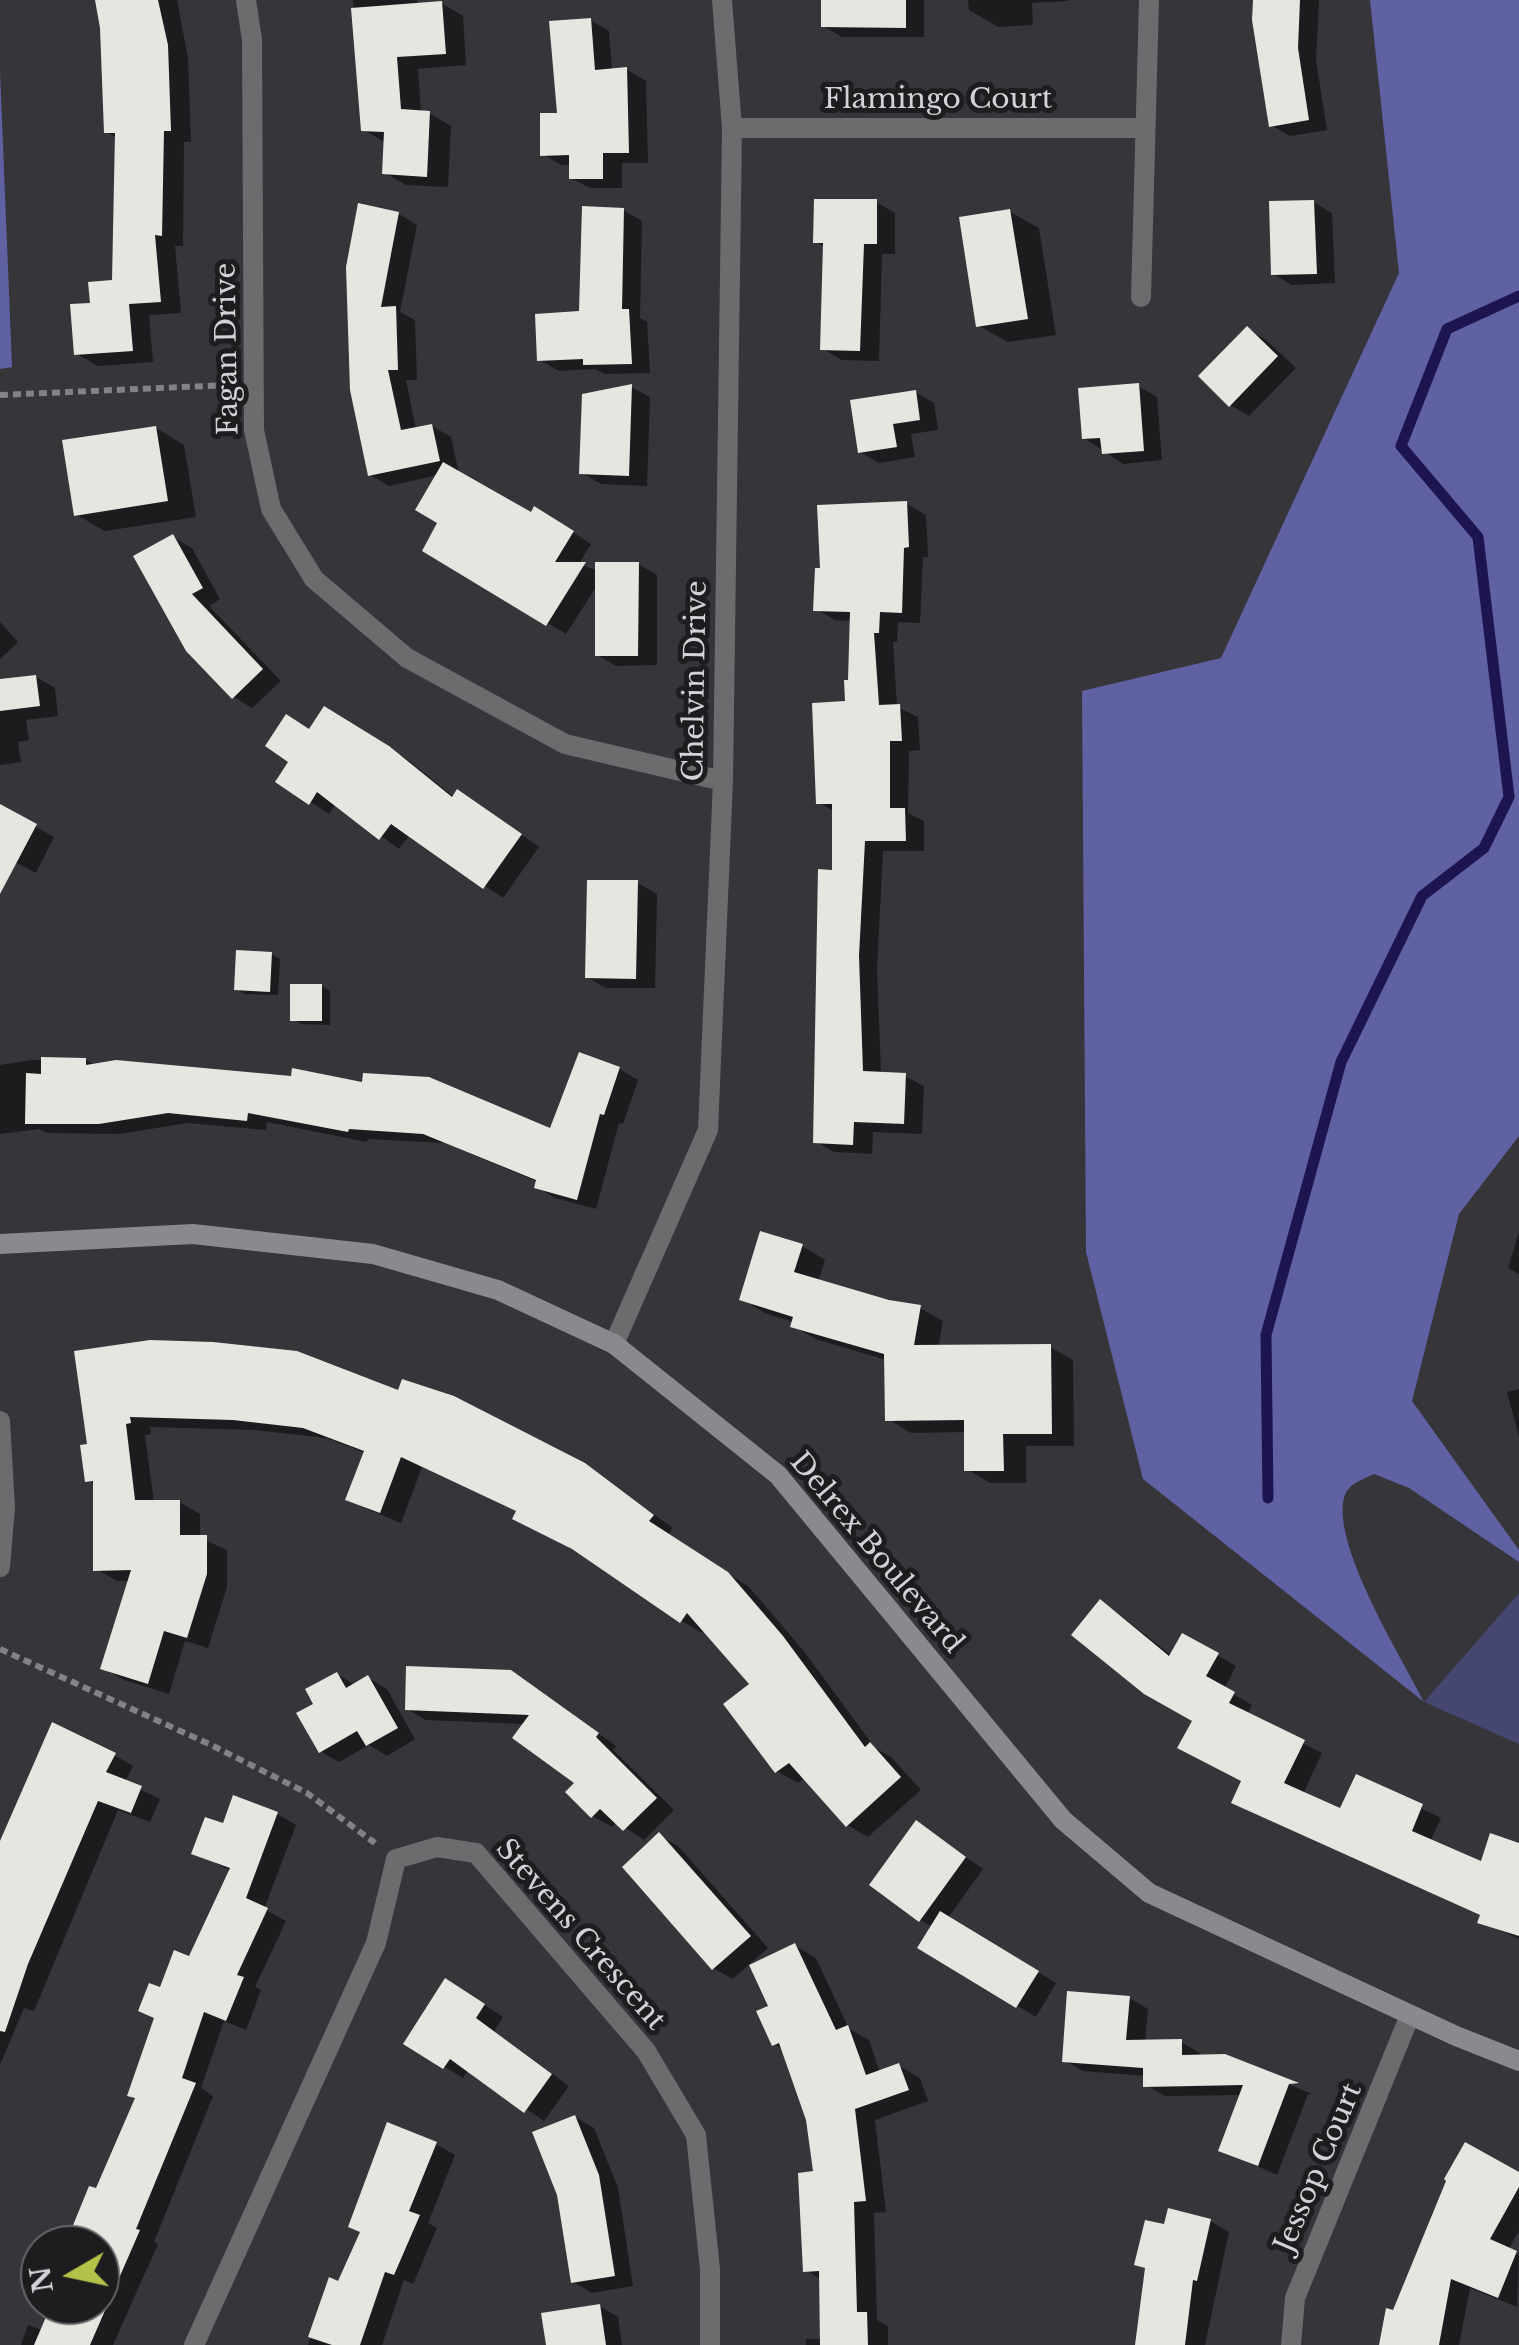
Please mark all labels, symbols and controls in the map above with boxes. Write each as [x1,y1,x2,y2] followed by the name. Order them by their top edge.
[824,83,1052,117] street label: Flamingo Court
[210,262,246,436] street label: Fagan Drive
[677,580,715,782] street label: Chelvin Drive
[782,1446,970,1660] street label: Delrex Boulevard
[488,1833,672,2037] street label: Stevens Crescent
[1268,2078,1370,2258] street label: Jessop Court
[20,2225,120,2325] north arrow
[23,2264,61,2295] text: N

